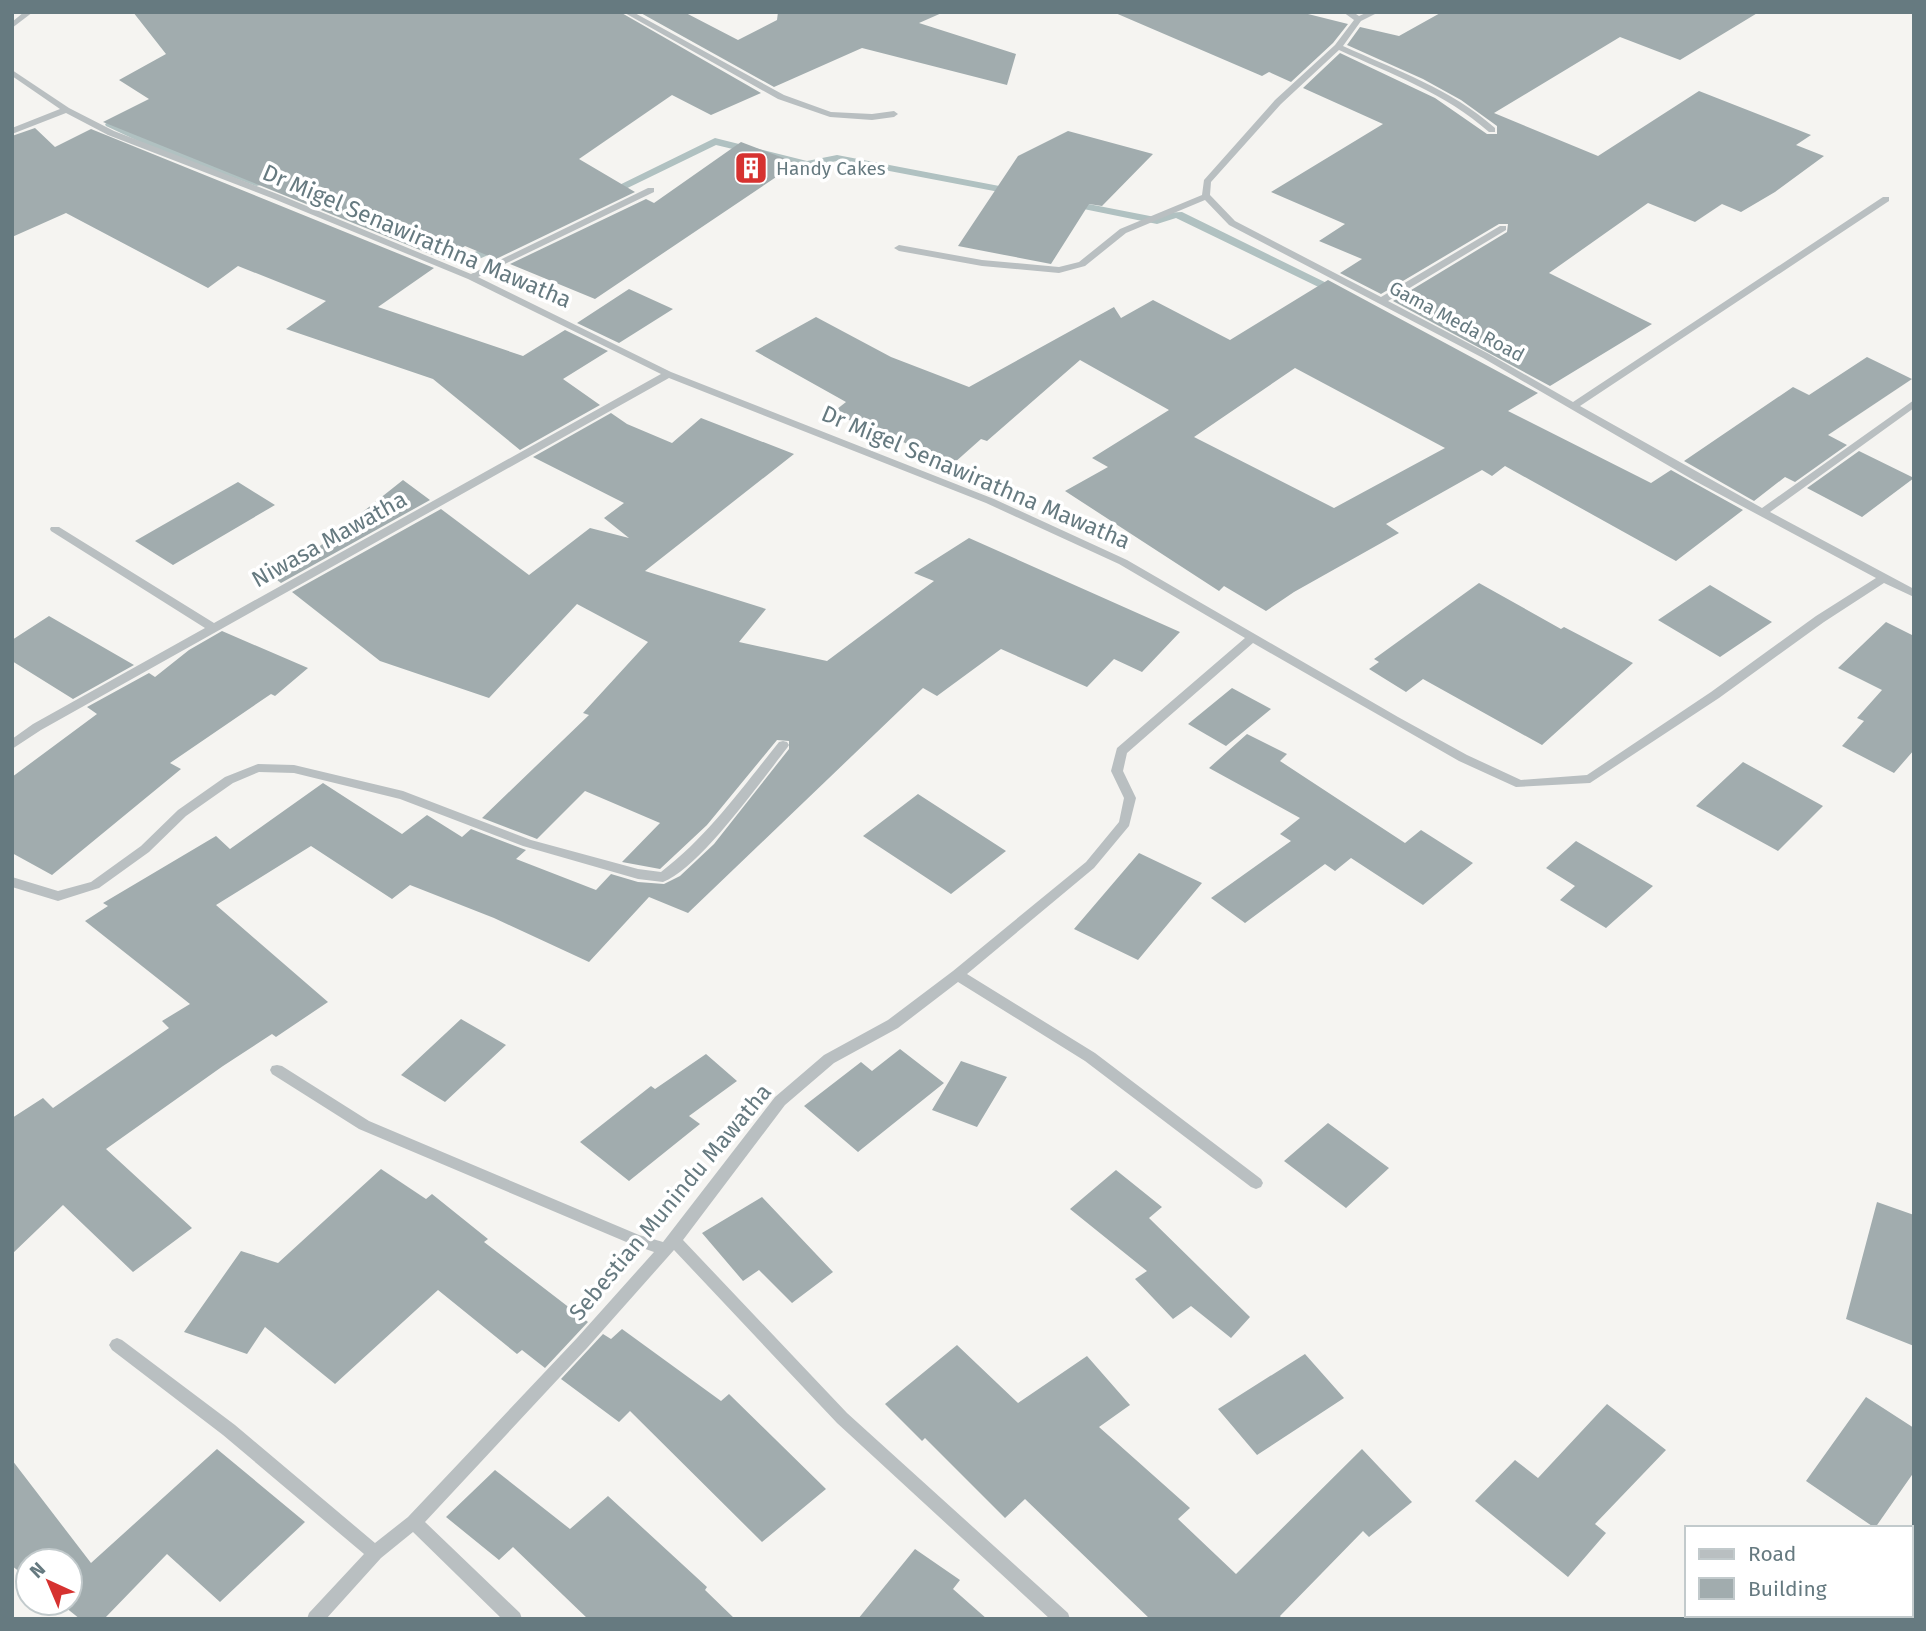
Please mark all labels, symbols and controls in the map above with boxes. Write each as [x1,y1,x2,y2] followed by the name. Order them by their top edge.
[732,149,770,187] building icon: Handy Cakes
[776,157,886,180] place label: Handy Cakes
[258,158,576,314] street label: Dr Migel Senawirathna Mawatha
[1385,276,1528,367] street label: Gama Meda Road
[817,399,1135,555] street label: Dr Migel Senawirathna Mawatha
[247,485,411,593] street label: Niwasa Mawatha
[563,1078,777,1326] street label: Sebestian Munindu Mawatha
[1685,1526,1912,1617] legend
[1748,1541,1796,1567] text: Road
[14,1547,84,1617] north arrow
[25,1557,50,1583] text: N
[1748,1576,1827,1602] text: Building

